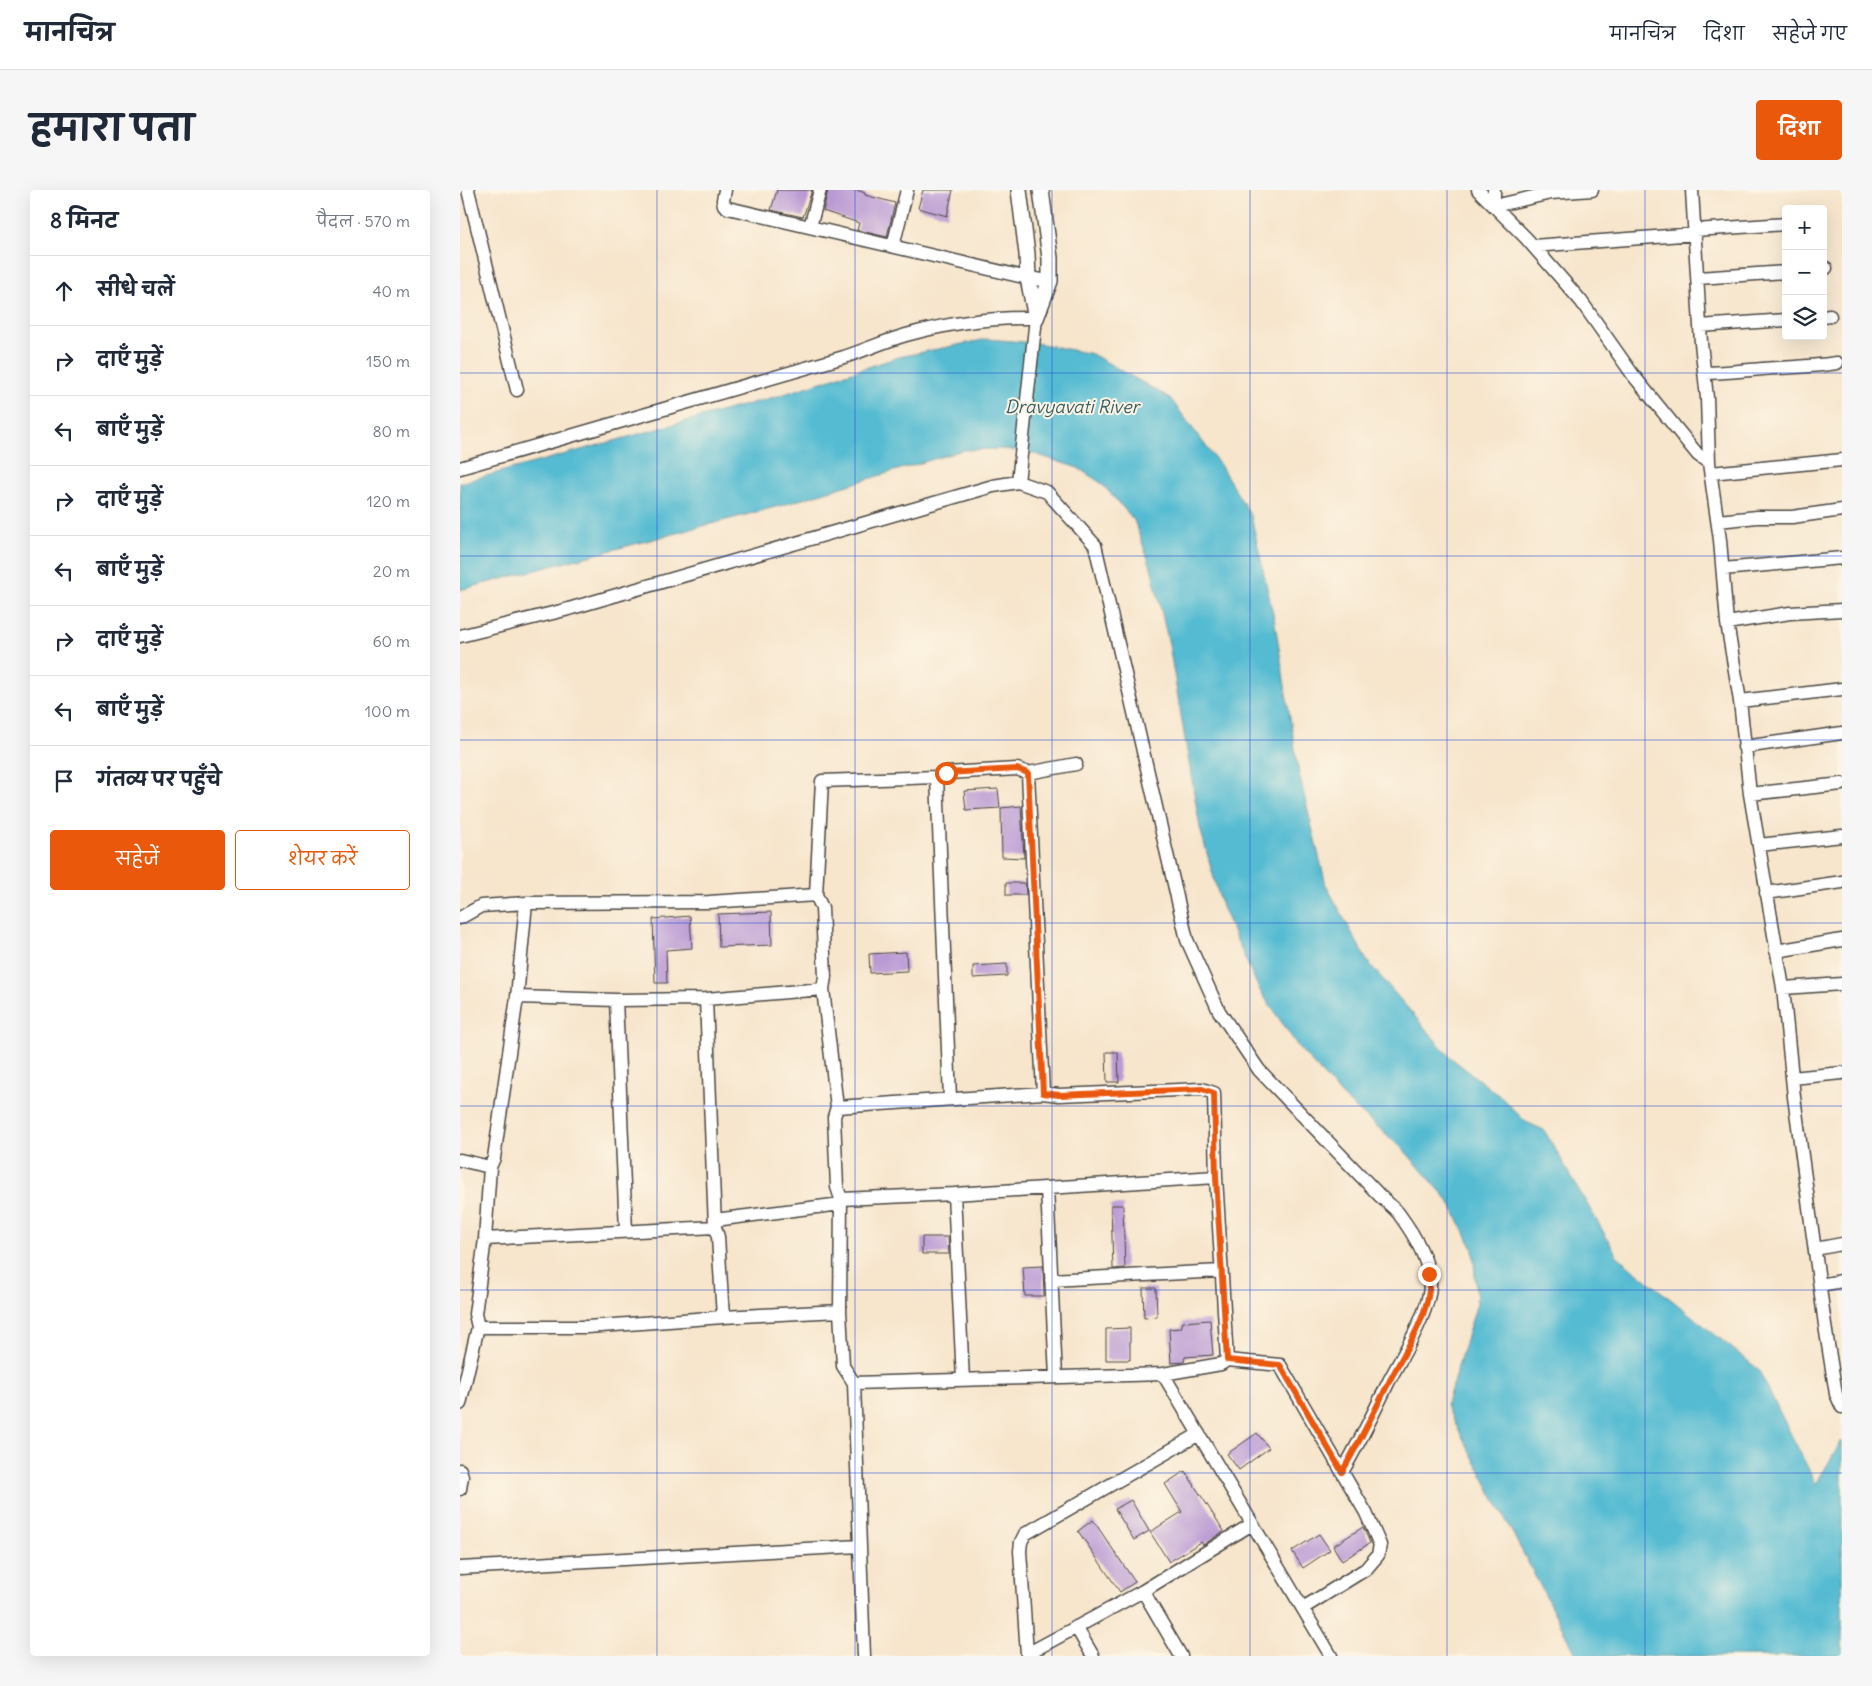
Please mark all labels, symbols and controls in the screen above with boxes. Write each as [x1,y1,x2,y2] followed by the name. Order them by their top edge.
[25,17,114,47] text: मानचित्र
[1610,22,1676,45] text: मानचित्र
[1704,22,1745,45] text: दिशा
[1773,22,1847,45] text: सहेजे गए
[1756,100,1842,160] button: दिशा
[30,105,194,149] text: हमारा पता
[1782,205,1827,340] map controls
[1782,205,1827,250] button: +
[50,207,118,234] text: 8 मिनट
[316,211,410,231] text: पैदल · 570 m
[1782,250,1827,295] button: −
[50,277,78,305] icon: ahead
[97,277,174,301] text: सीधे चलें
[372,281,410,301] text: 40 m
[1782,295,1827,340] button: layers
[50,347,78,375] icon: right
[97,347,163,371] text: दाएँ मुड़ें
[366,351,410,371] text: 150 m
[1005,395,1142,418] water label: Dravyavati River
[50,417,78,445] icon: left
[97,417,163,441] text: बाएँ मुड़ें
[372,421,410,441] text: 80 m
[50,487,78,515] icon: right
[97,487,163,511] text: दाएँ मुड़ें
[367,491,410,511] text: 120 m
[50,557,78,585] icon: left
[97,557,163,581] text: बाएँ मुड़ें
[373,561,410,581] text: 20 m
[50,627,78,655] icon: right
[97,627,163,651] text: दाएँ मुड़ें
[372,631,410,651] text: 60 m
[50,697,78,725] icon: left
[97,697,163,721] text: बाएँ मुड़ें
[365,701,410,721] text: 100 m
[935,762,958,785] route start
[50,767,78,795] icon: arrive
[97,767,222,791] text: गंतव्य पर पहुँचे
[50,830,225,890] button: सहेजें
[235,830,410,890] button: शेयर करें
[1418,1263,1441,1286] route end

